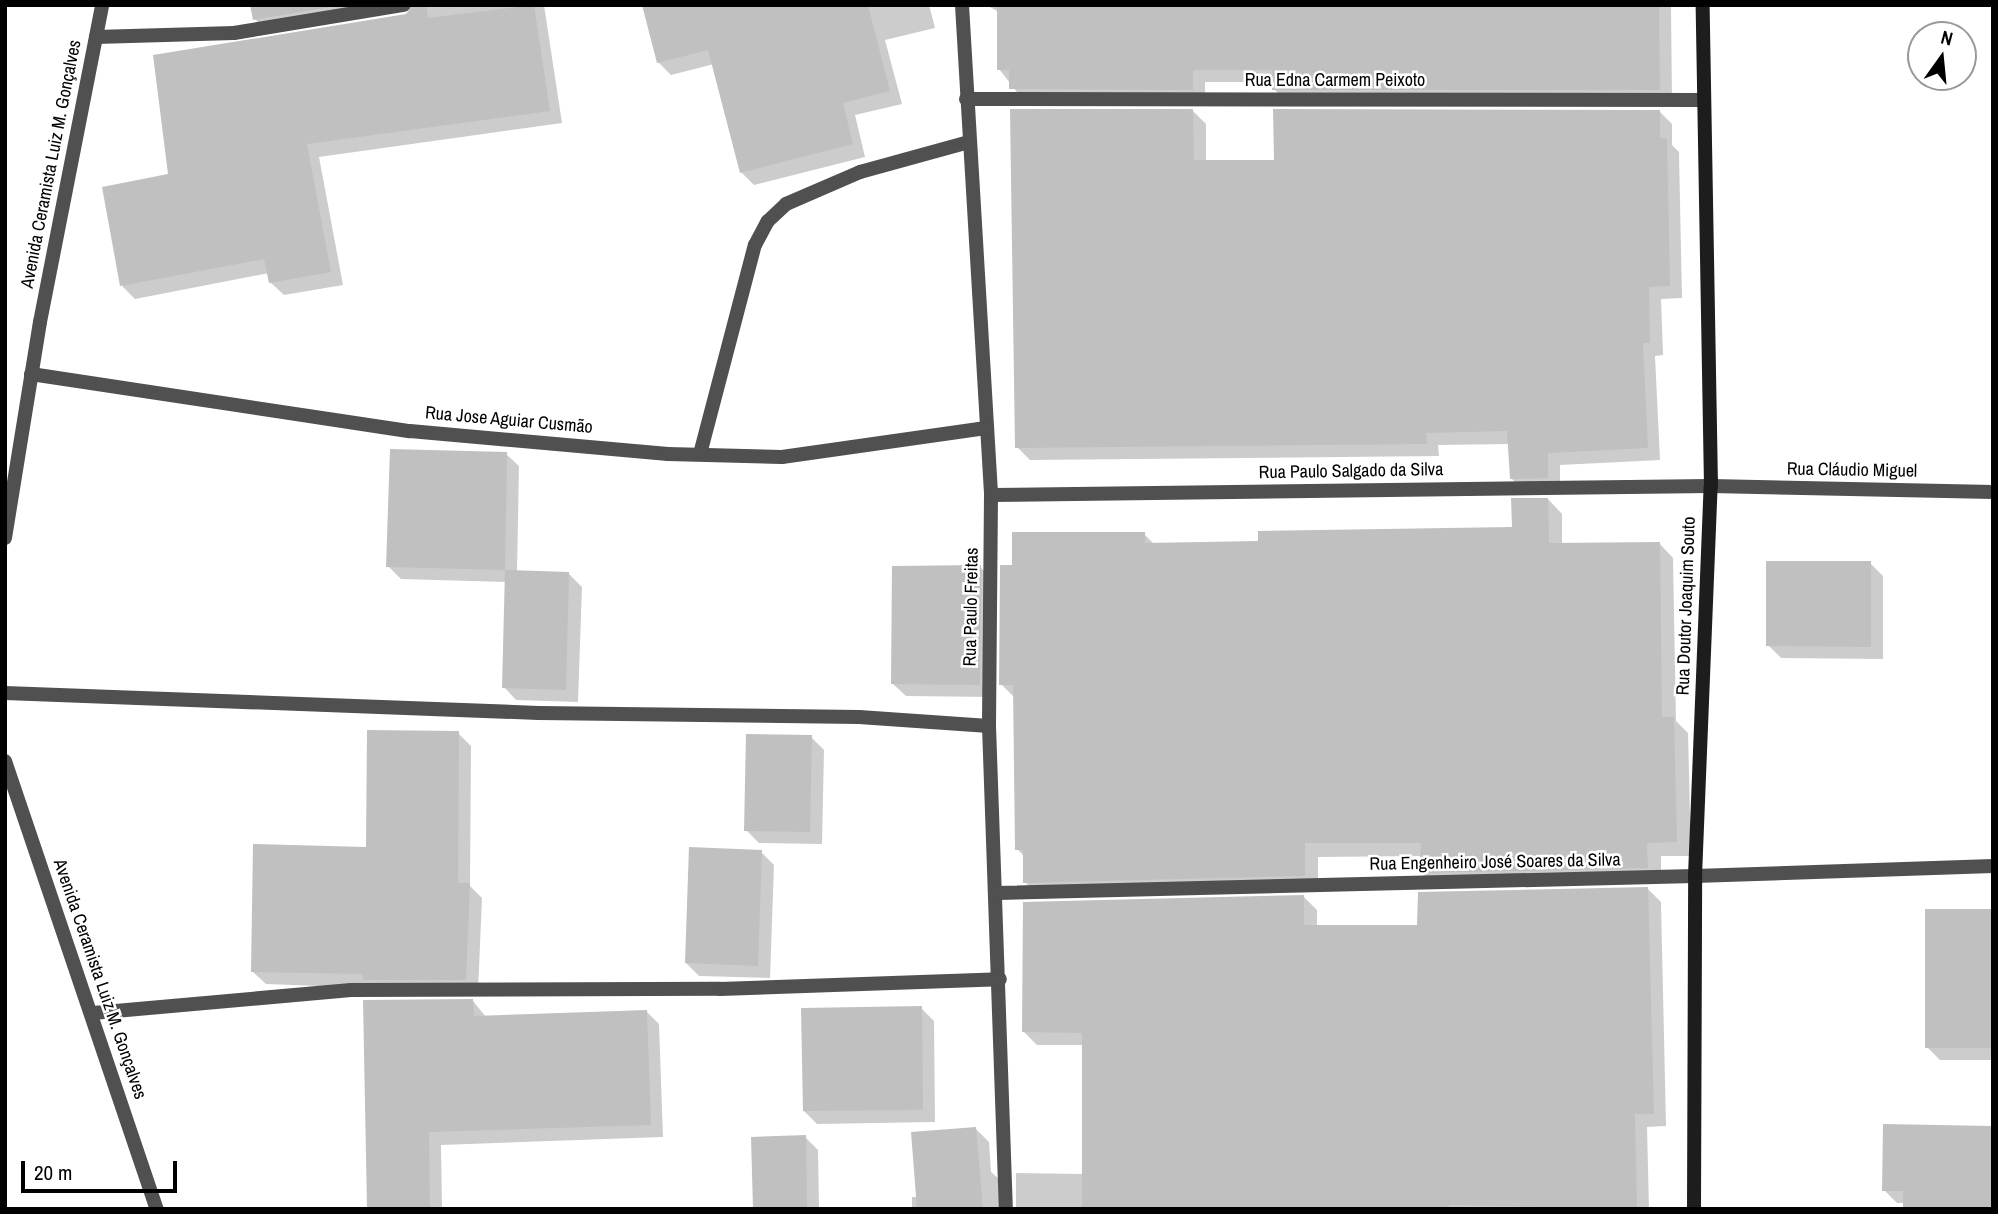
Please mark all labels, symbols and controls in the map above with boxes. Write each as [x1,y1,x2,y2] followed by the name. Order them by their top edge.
[1907,21,1977,91] north arrow
[1938,24,1956,52] text: N
[16,38,86,290] street label: Avenida Ceramista Luiz M. Gonçalves
[1245,69,1425,91] street label: Rua Edna Carmem Peixoto
[424,402,594,438] street label: Rua Jose Aguiar Cusmão
[1787,458,1917,482] street label: Rua Cláudio Miguel
[1259,459,1443,483] street label: Rua Paulo Salgado da Silva
[1672,516,1700,696] street label: Rua Doutor Joaquim Souto
[959,547,983,667] street label: Rua Paulo Freitas
[1369,849,1621,875] street label: Rua Engenheiro José Soares da Silva
[49,856,151,1102] street label: Avenida Ceramista Luiz M. Gonçalves
[24,1148,180,1192] scale bar
[34,1158,72,1187] text: 20 m

